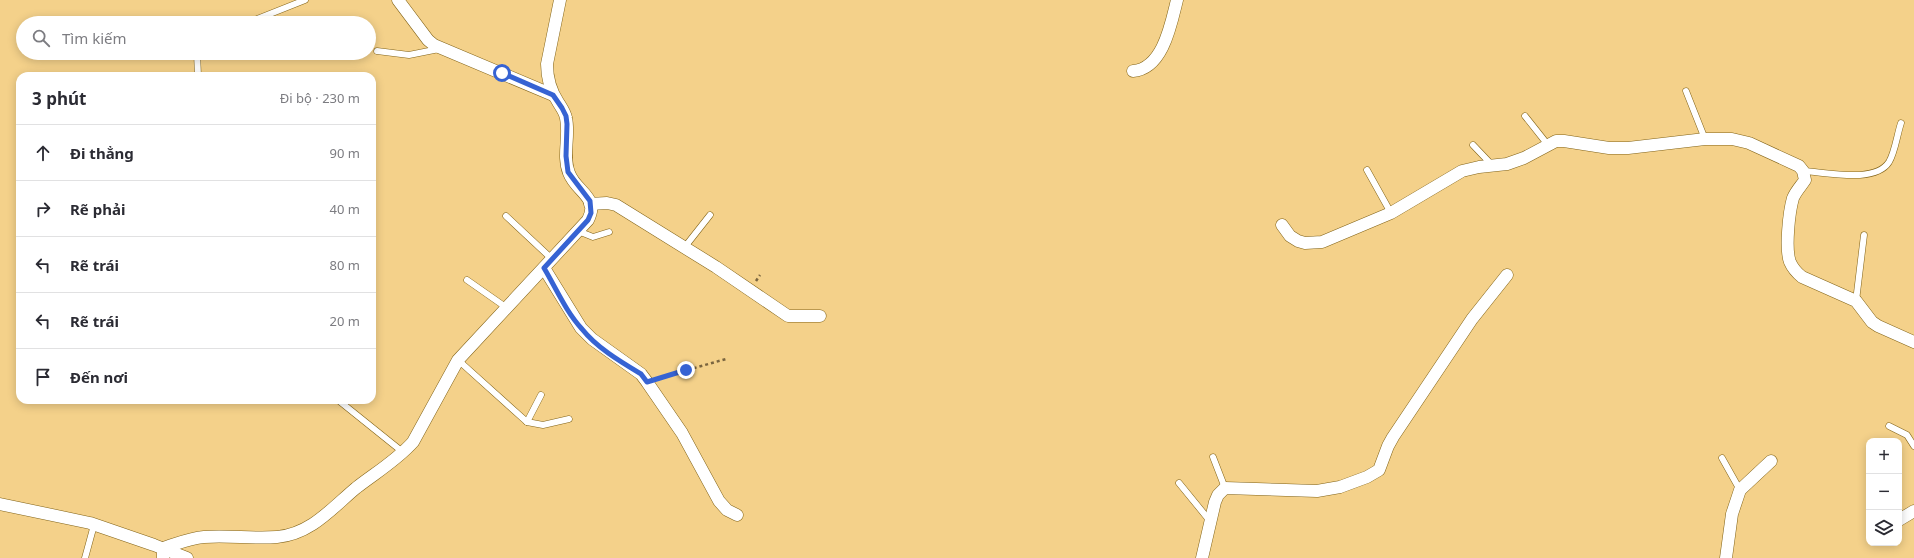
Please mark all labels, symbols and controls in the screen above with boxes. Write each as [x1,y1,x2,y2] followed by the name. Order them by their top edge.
[16,16,376,60] search box
[30,27,52,49] icon: search
[62,28,127,48] text: Tìm kiếm
[493,64,511,82] route start
[32,87,86,110] text: 3 phút
[280,89,360,107] text: Đi bộ · 230 m
[32,142,54,164] icon: ahead
[70,143,134,163] text: Đi thẳng
[330,144,360,162] text: 90 m
[32,198,54,220] icon: right
[70,199,125,219] text: Rẽ phải
[330,200,360,218] text: 40 m
[32,254,54,276] icon: left
[70,255,119,275] text: Rẽ trái
[330,256,360,274] text: 80 m
[32,310,54,332] icon: left
[70,311,119,331] text: Rẽ trái
[330,312,360,330] text: 20 m
[677,361,695,379] route end
[32,366,54,388] icon: arrive
[70,367,128,387] text: Đến nơi
[1866,438,1902,546] map controls
[1866,438,1902,474] button: +
[1866,474,1902,510] button: −
[1866,510,1902,546] button: layers

